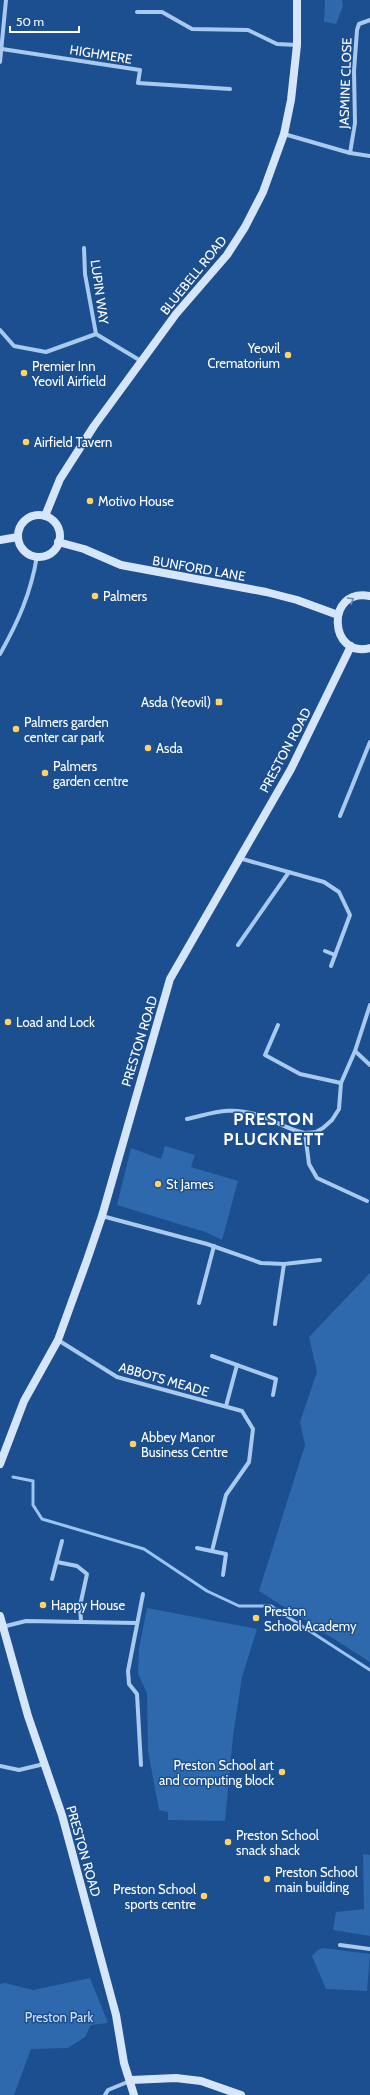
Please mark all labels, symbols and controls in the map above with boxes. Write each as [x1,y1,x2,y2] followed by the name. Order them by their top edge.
[10,8,79,34] scale bar
[16,14,44,29] text: 50 m
[335,37,355,130] street label: JASMINE CLOSE
[69,41,133,67] street label: HIGHMERE
[156,232,230,318] street label: BLUEBELL ROAD
[88,259,113,326] street label: LUPIN WAY
[207,340,280,371] place label: Yeovil Crematorium
[283,350,293,360] marker: Yeovil Crematorium
[31,358,106,389] place label: Premier Inn Yeovil Airfield
[19,368,29,378] marker: Premier Inn Yeovil Airfield
[34,434,112,450] place label: Airfield Tavern
[21,437,31,447] marker: Airfield Tavern
[98,493,174,509] place label: Motivo House
[85,496,95,506] marker: Motivo House
[151,552,247,584] street label: BUNFORD LANE
[103,588,148,604] place label: Palmers
[90,591,100,601] marker: Palmers
[346,597,353,604] one-way arrow
[141,694,211,710] place label: Asda (Yeovil)
[214,697,224,707] marker: Asda (Yeovil)
[256,705,314,795] street label: PRESTON ROAD
[24,714,109,745] place label: Palmers garden center car park
[11,724,21,734] marker: Palmers garden center car park
[156,740,184,756] place label: Asda
[143,743,153,753] marker: Asda
[53,758,129,789] place label: Palmers garden centre
[40,768,50,778] marker: Palmers garden centre
[118,994,160,1088] street label: PRESTON ROAD
[16,1014,95,1030] place label: Load and Lock
[3,1017,13,1027] marker: Load and Lock
[223,1109,325,1149] district label: PRESTON PLUCKNETT
[166,1176,214,1192] place label: St James
[153,1179,163,1189] marker: St James
[117,1358,211,1400] street label: ABBOTS MEADE
[141,1429,228,1460] place label: Abbey Manor Business Centre
[128,1439,138,1449] marker: Abbey Manor Business Centre
[51,1597,125,1613] place label: Happy House
[38,1600,48,1610] marker: Happy House
[264,1603,357,1634] place label: Preston School Academy
[251,1613,261,1623] marker: Preston School Academy
[159,1757,275,1788] place label: Preston School art and computing block
[277,1767,287,1777] marker: Preston School art and computing block
[63,1804,105,1898] street label: PRESTON ROAD
[236,1827,319,1858] place label: Preston School snack shack
[223,1837,233,1847] marker: Preston School snack shack
[275,1864,358,1895] place label: Preston School main building
[262,1874,272,1884] marker: Preston School main building
[113,1881,196,1912] place label: Preston School sports centre
[199,1891,209,1901] marker: Preston School sports centre
[25,2009,93,2025] park label: Preston Park

